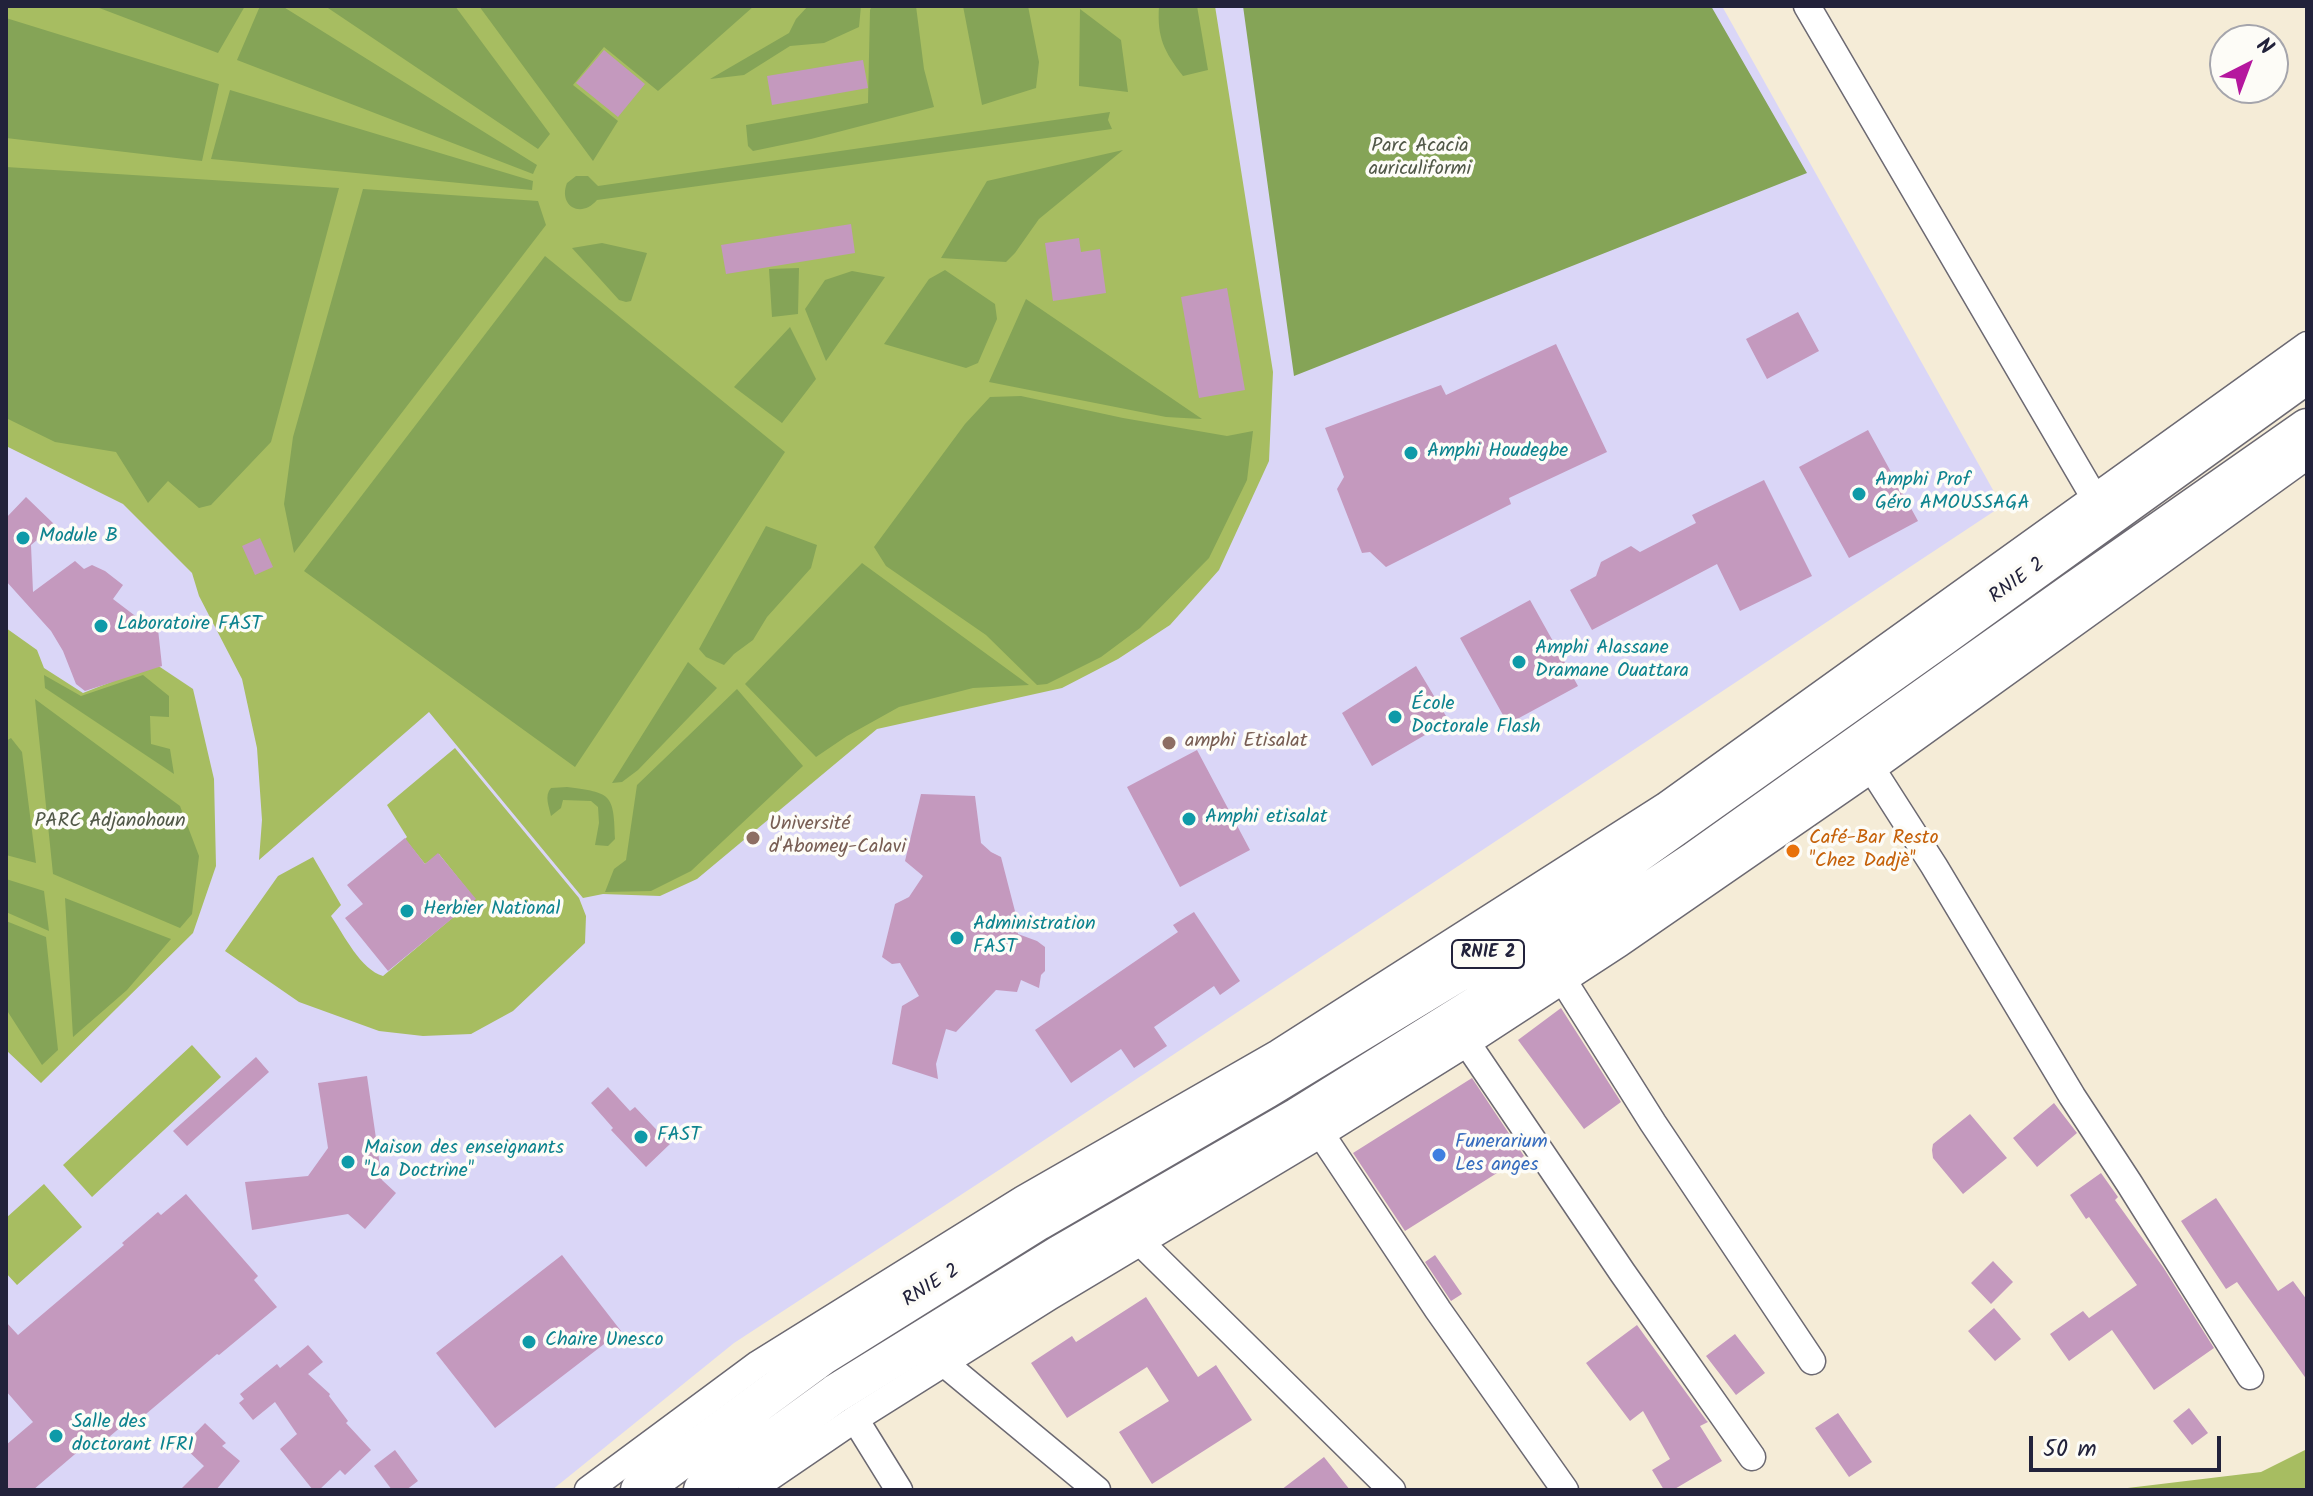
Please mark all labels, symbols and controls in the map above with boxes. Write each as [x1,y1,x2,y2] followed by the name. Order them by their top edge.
[2209,24,2289,104] north arrow
[2247,30,2281,65] text: N
[1369,136,1471,183] park label: Parc Acacia auriculiformi
[1427,441,1568,465] place label: Amphi Houdegbe
[1402,444,1420,462] marker: Amphi Houdegbe
[1875,470,2030,517] place label: Amphi Prof Géro AMOUSSAGA
[1850,485,1868,503] marker: Amphi Prof Géro AMOUSSAGA
[39,526,118,550] place label: Module B
[14,529,32,547] marker: Module B
[1986,554,2050,610] street label: RNIE 2
[117,614,262,638] place label: Laboratoire FAST
[92,617,110,635] marker: Laboratoire FAST
[1535,638,1689,685] place label: Amphi Alassane Dramane Ouattara
[1510,653,1528,671] marker: Amphi Alassane Dramane Ouattara
[1411,694,1541,741] place label: École Doctorale Flash
[1386,708,1404,726] marker: École Doctorale Flash
[1185,731,1307,755] place label: amphi Etisalat
[1160,734,1178,752] marker: amphi Etisalat
[1205,807,1328,831] place label: Amphi etisalat
[1180,810,1198,828] marker: Amphi etisalat
[34,811,186,835] park label: PARC Adjanohoun
[769,814,906,861] place label: Université d'Abomey-Calavi
[1809,828,1939,875] place label: Café-Bar Resto ''Chez Dadjè''
[744,829,762,847] marker: Université d'Abomey-Calavi
[1784,842,1802,860] marker: Café-Bar Resto ''Chez Dadjè''
[423,899,560,923] place label: Herbier National
[398,902,416,920] marker: Herbier National
[973,914,1096,961] place label: Administration FAST
[948,929,966,947] marker: Administration FAST
[1452,940,1524,968] road number: RNIE 2
[657,1125,701,1149] place label: FAST
[632,1128,650,1146] marker: FAST
[1455,1132,1548,1179] place label: Funerarium Les anges
[364,1138,564,1185] place label: Maison des enseignants ''La Doctrine''
[1430,1146,1448,1164] marker: Funerarium Les anges
[339,1153,357,1171] marker: Maison des enseignants ''La Doctrine''
[899,1260,965,1314] street label: RNIE 2
[545,1330,664,1354] place label: Chaire Unesco
[520,1333,538,1351] marker: Chaire Unesco
[72,1412,194,1459] place label: Salle des doctorant IFRI
[2033,1420,2225,1470] scale bar
[47,1427,65,1445] marker: Salle des doctorant IFRI
[2043,1430,2097,1469] text: 50 m

